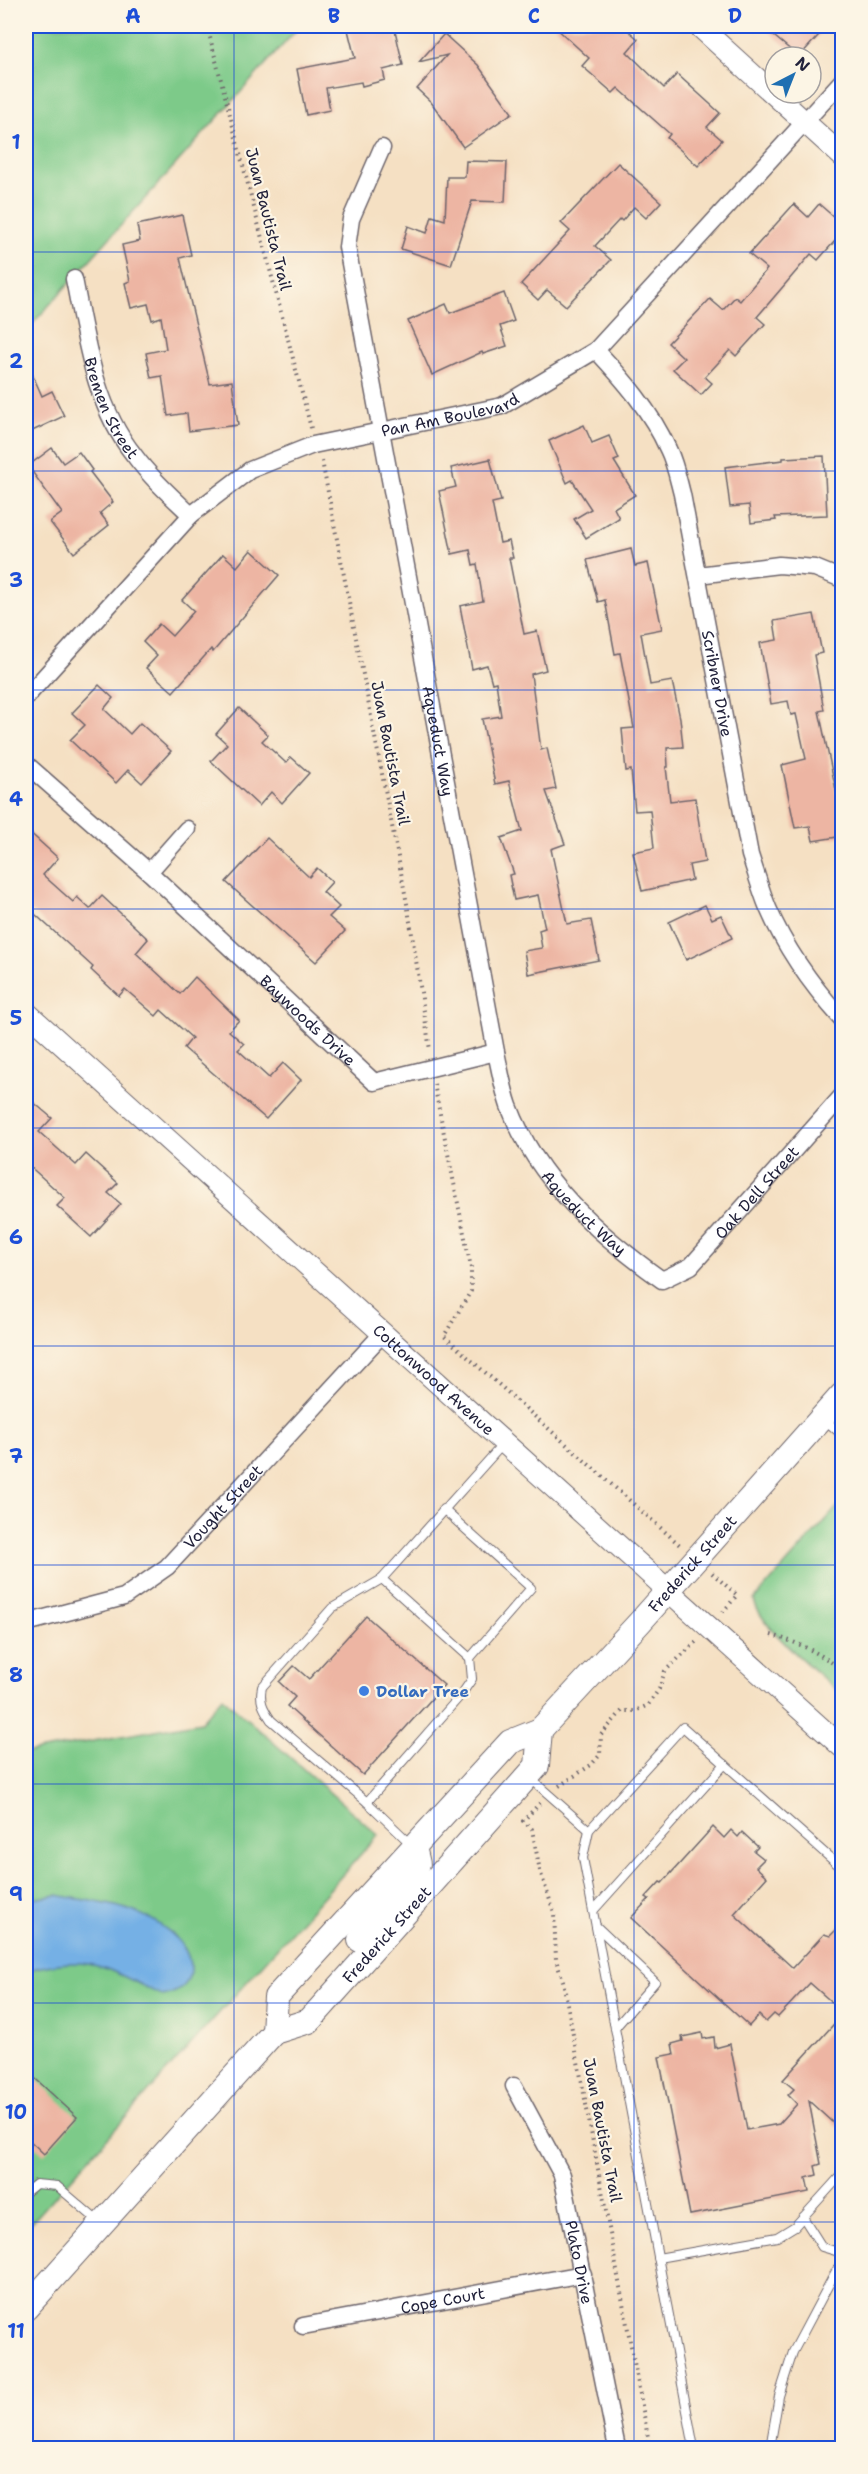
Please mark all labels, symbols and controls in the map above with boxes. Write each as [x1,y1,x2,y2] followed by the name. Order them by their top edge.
[125,3,141,29] text: A
[328,3,340,29] text: B
[528,3,540,29] text: C
[728,3,742,29] text: D
[763,45,823,105] north arrow
[791,52,814,76] text: N
[11,129,21,155] text: 1
[241,146,296,293] street label: Juan Bautista Trail
[9,348,23,374] text: 2
[79,355,143,463] street label: Bremen Street
[379,388,523,442] street label: Pan Am Boulevard
[9,567,23,593] text: 3
[697,629,738,739] street label: Scribner Drive
[366,679,415,827] street label: Juan Bautista Trail
[417,684,458,798] street label: Aqueduct Way
[9,786,23,812] text: 4
[255,971,360,1071] street label: Baywoods Drive
[10,1005,22,1031] text: 5
[710,1142,804,1244] street label: Oak Dell Street
[537,1166,631,1260] street label: Aqueduct Way
[9,1224,23,1250] text: 6
[368,1320,499,1440] street label: Cottonwood Avenue
[9,1443,23,1469] text: 7
[179,1460,267,1554] street label: Vought Street
[644,1511,741,1617] street label: Frederick Street
[9,1662,23,1688] text: 8
[376,1681,470,1702] place label: Dollar Tree
[357,1684,371,1698] marker: Dollar Tree
[9,1881,23,1907] text: 9
[338,1882,436,1988] street label: Frederick Street
[578,2056,627,2204] street label: Juan Bautista Trail
[5,2099,27,2125] text: 10
[560,2219,598,2306] street label: Plato Drive
[399,2282,486,2319] street label: Cope Court
[7,2318,25,2344] text: 11

